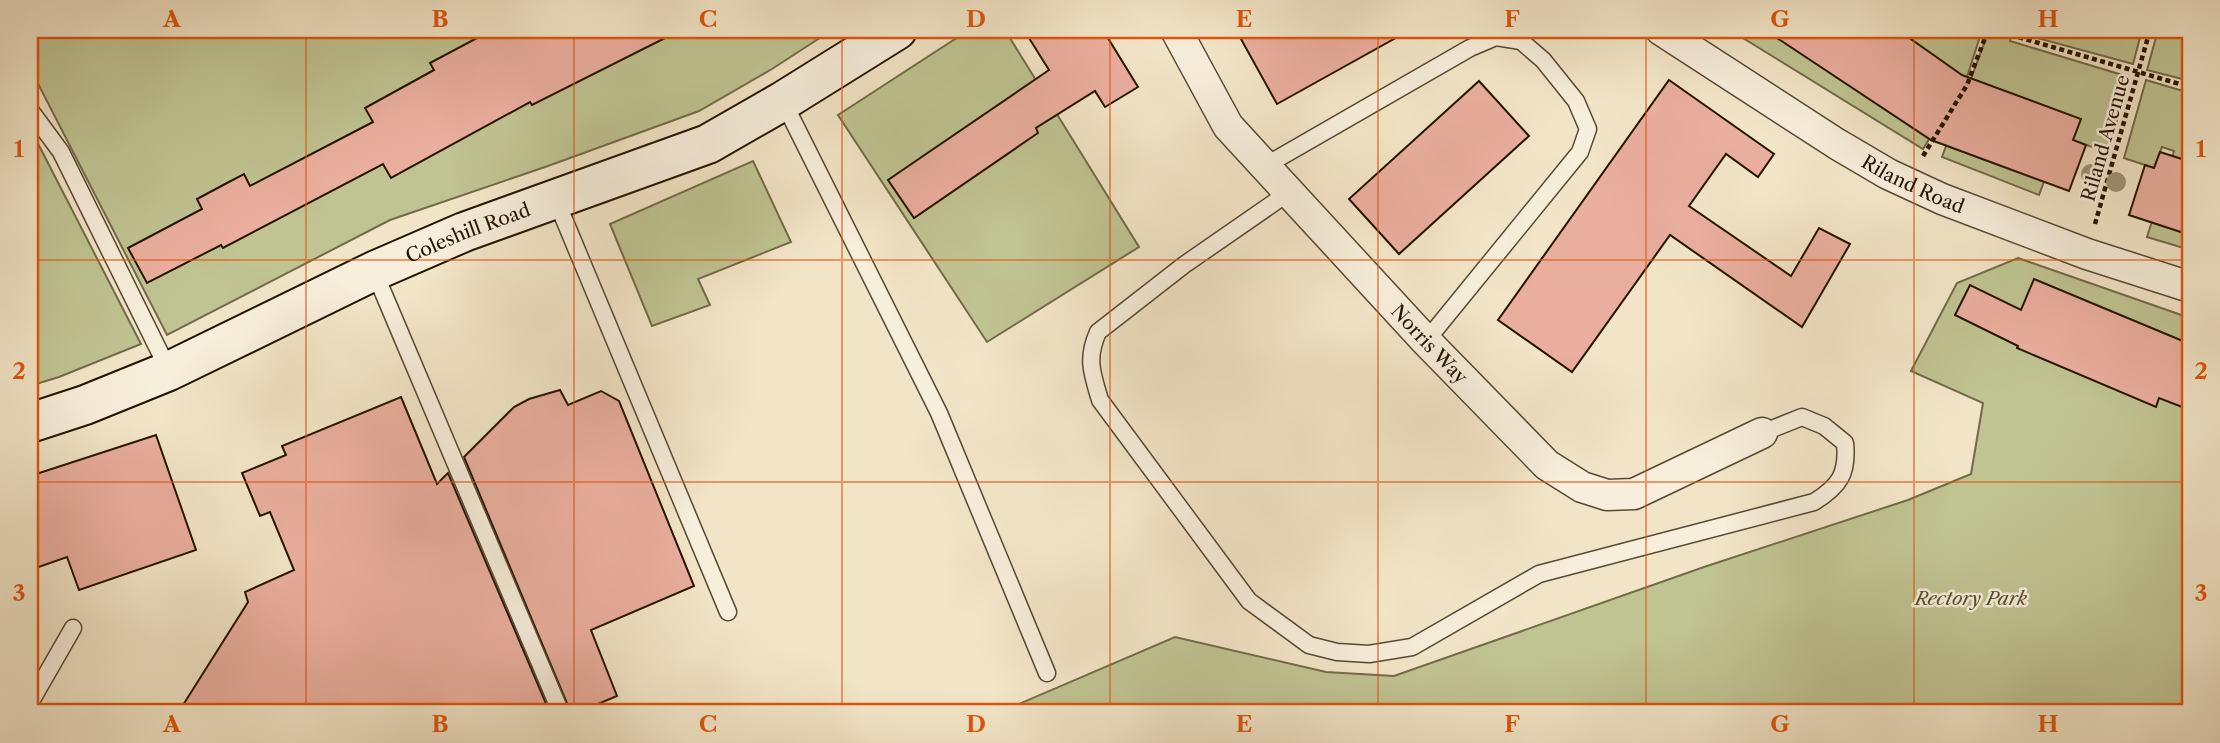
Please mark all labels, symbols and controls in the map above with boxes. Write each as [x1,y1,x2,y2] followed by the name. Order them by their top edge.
[162,5,182,33] text: A
[431,5,449,33] text: B
[699,5,717,33] text: C
[966,5,986,33] text: D
[1236,5,1252,33] text: E
[1504,5,1520,33] text: F
[1770,5,1790,33] text: G
[2038,5,2059,33] text: H
[2076,72,2135,204] street label: Riland Avenue
[14,135,25,163] text: 1
[2196,135,2207,163] text: 1
[1857,150,1968,219] street label: Riland Road
[402,198,534,268] street label: Coleshill Road
[1386,300,1472,389] street label: Norris Way
[12,357,26,385] text: 2
[2194,357,2208,385] text: 2
[13,579,26,607] text: 3
[2195,579,2208,607] text: 3
[1913,587,2027,610] park label: Rectory Park
[162,710,182,738] text: A
[431,710,449,738] text: B
[699,710,717,738] text: C
[966,710,986,738] text: D
[1236,710,1252,738] text: E
[1504,710,1520,738] text: F
[1770,710,1790,738] text: G
[2038,710,2059,738] text: H

